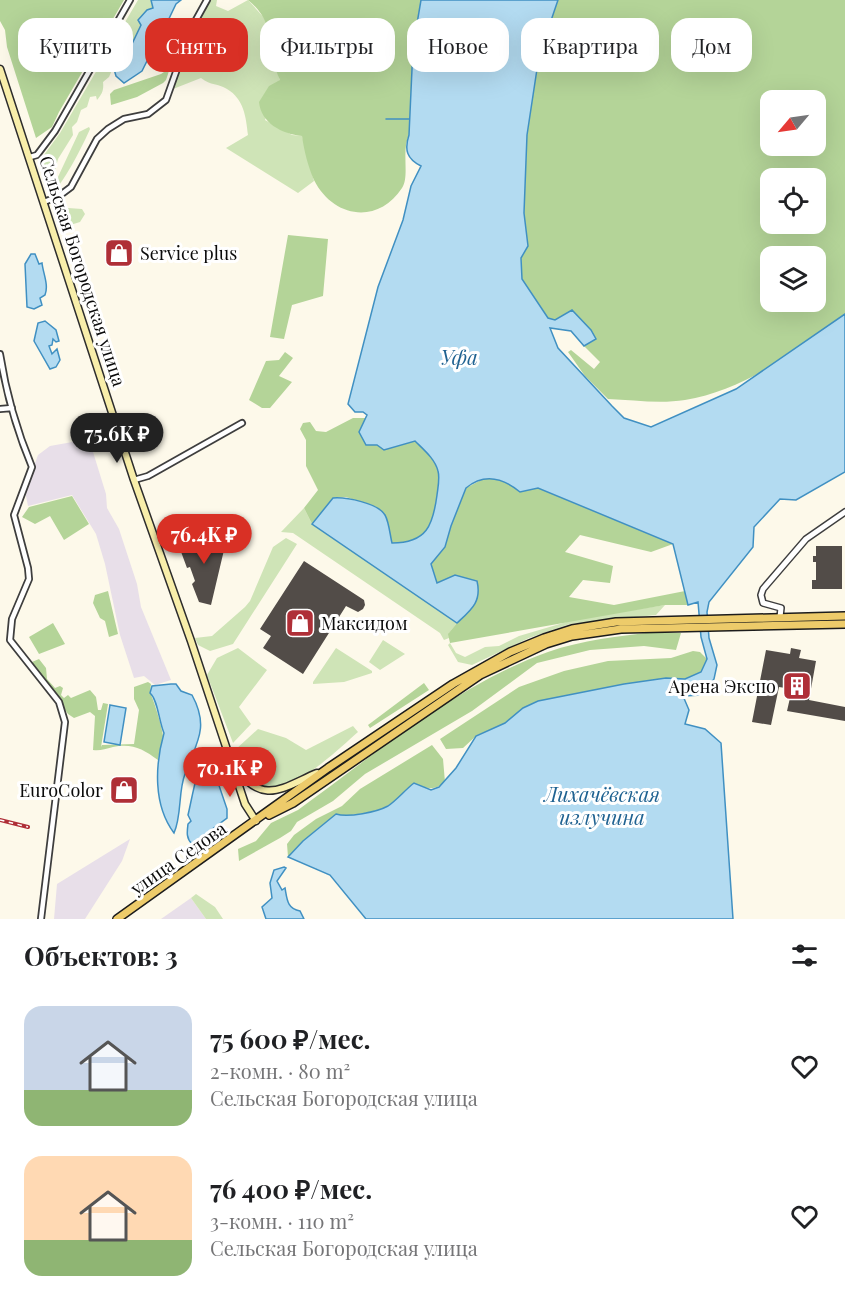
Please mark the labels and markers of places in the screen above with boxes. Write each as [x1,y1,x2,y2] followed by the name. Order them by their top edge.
[103,237,135,269] shop icon: Service plus
[140,241,237,265] place label: Service plus
[62,413,172,464] pin: 75.6K ₽
[149,514,259,565] pin: 76.4K ₽
[284,607,316,639] shop icon: Максидом
[321,611,408,635] place label: Максидом
[781,670,813,702] building icon: Арена Экспо
[668,674,776,698] place label: Арена Экспо
[175,747,285,798] pin: 70.1K ₽
[108,774,140,806] shop icon: EuroColor
[19,778,103,802] place label: EuroColor

